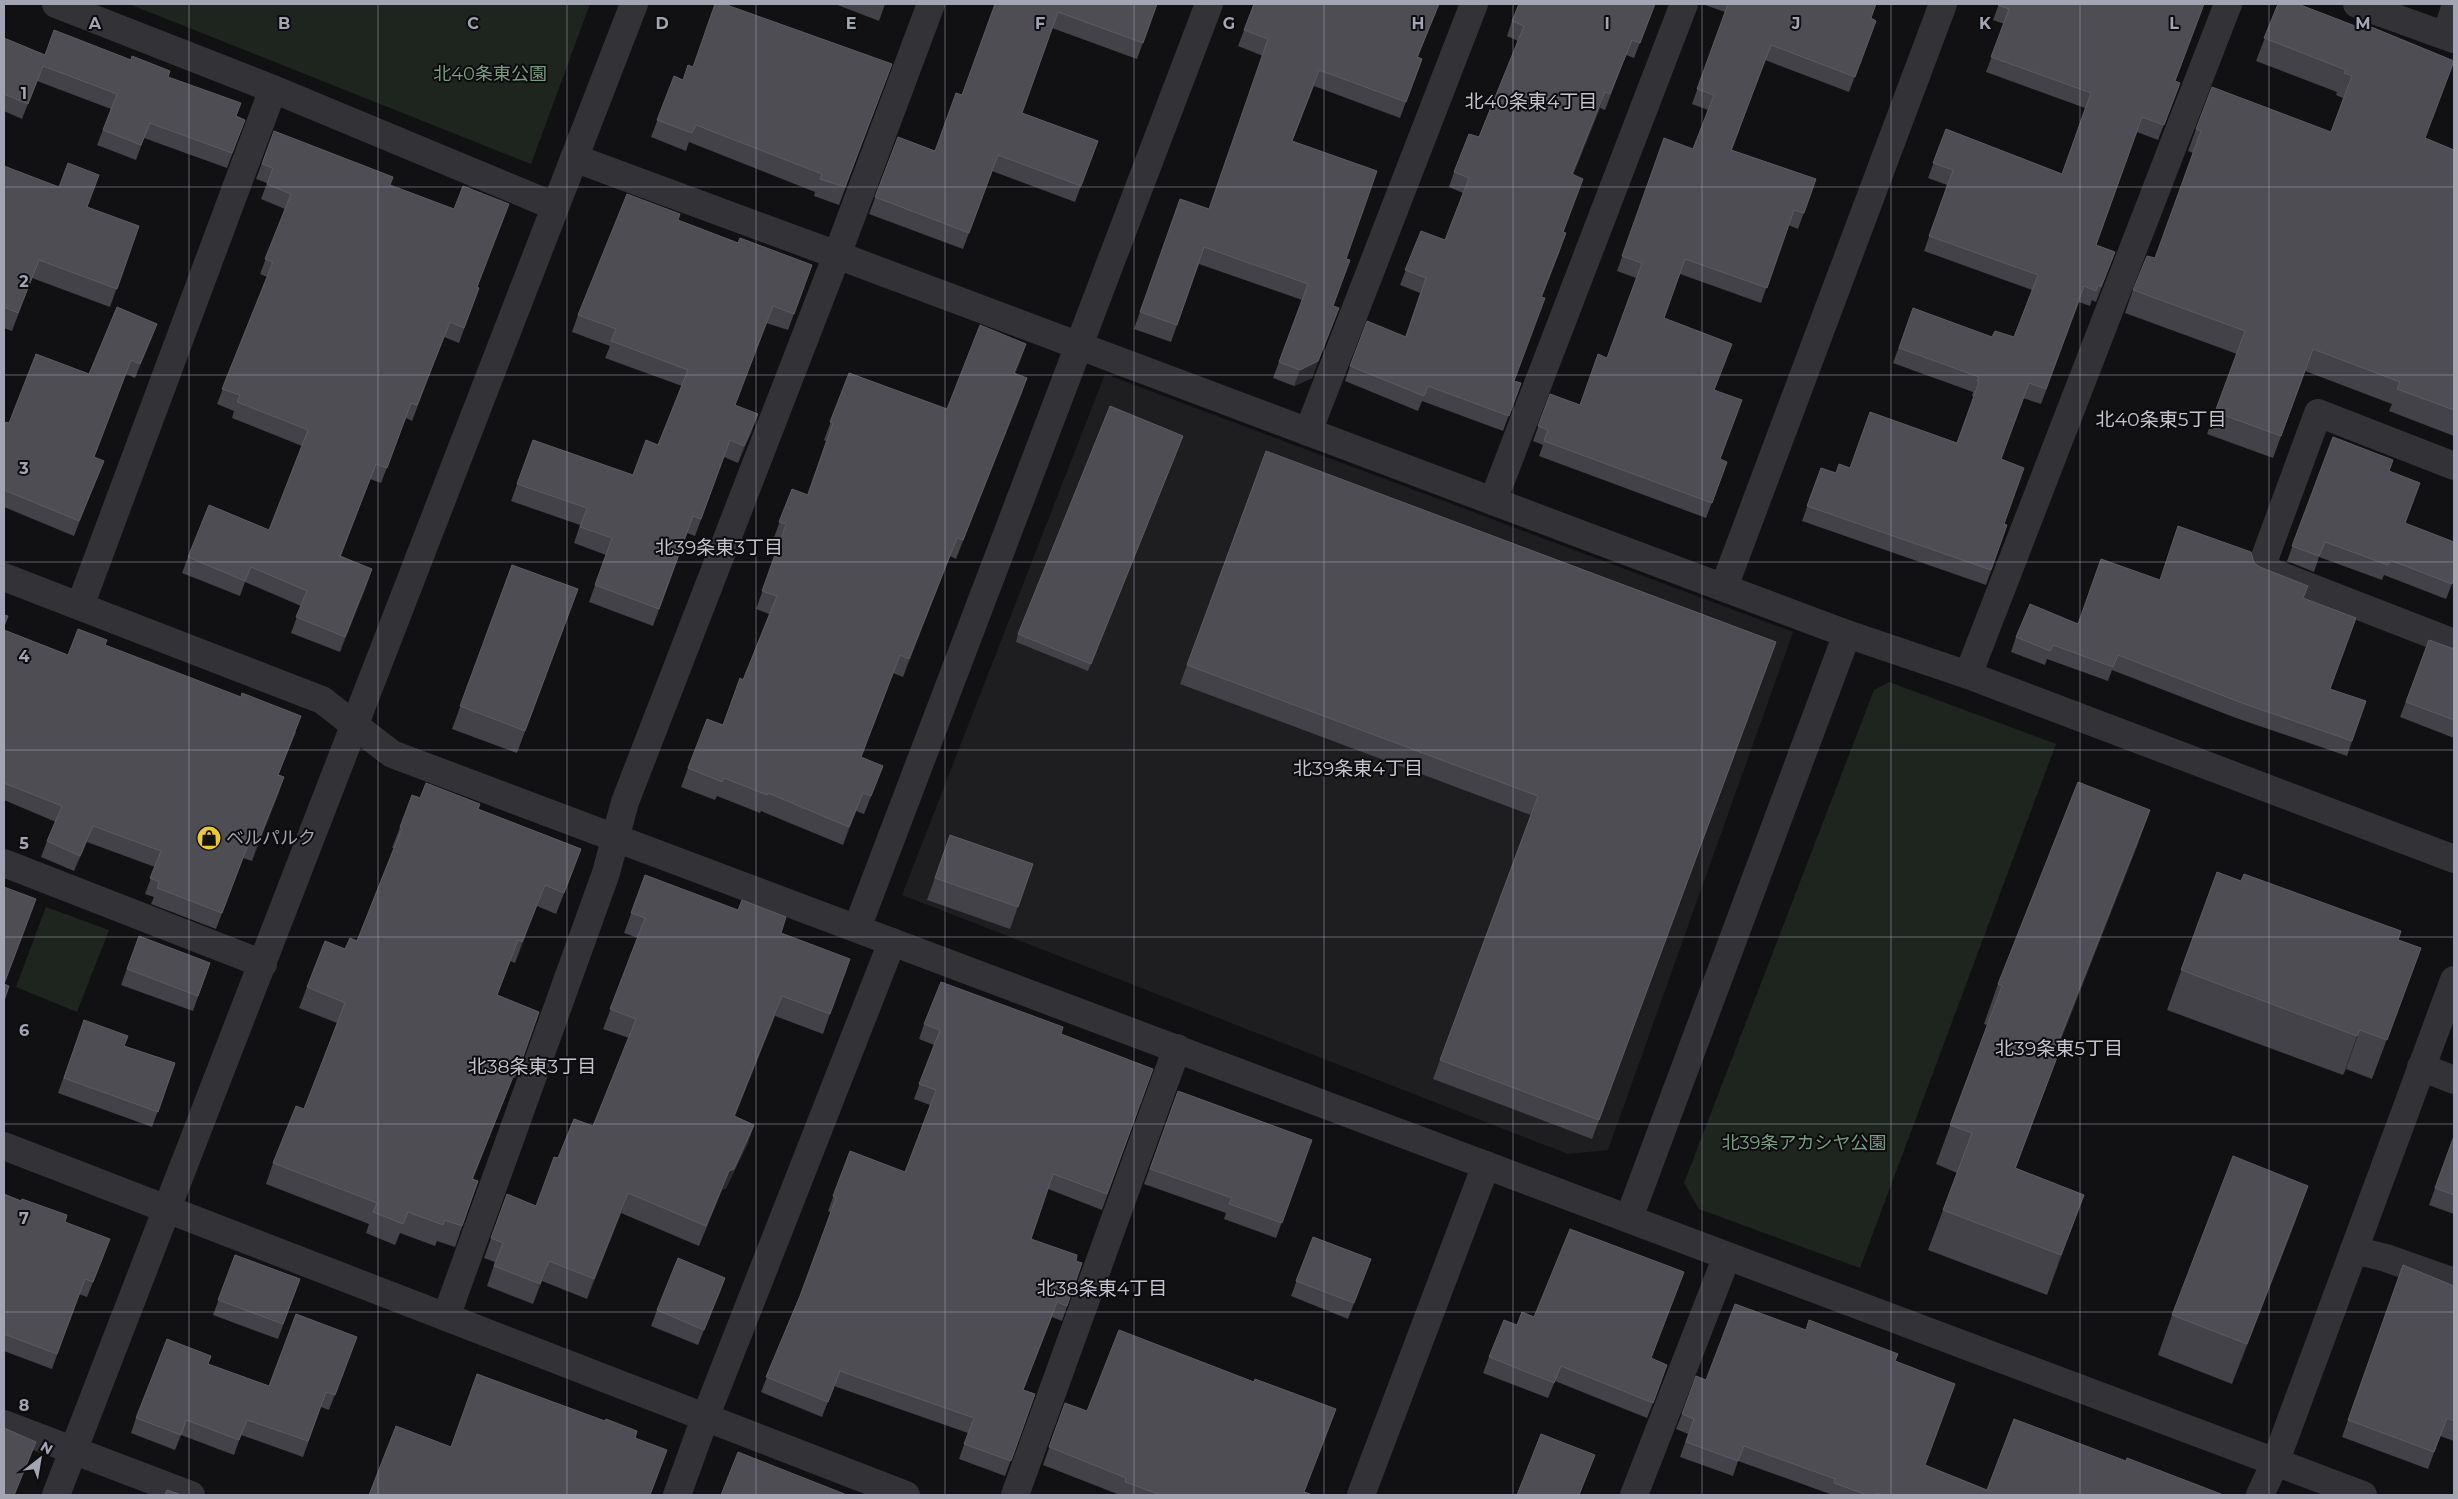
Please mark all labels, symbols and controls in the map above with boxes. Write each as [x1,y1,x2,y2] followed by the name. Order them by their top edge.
[88,14,102,33] text: A
[278,14,290,33] text: B
[467,14,479,33] text: C
[655,14,669,33] text: D
[846,14,856,33] text: E
[1035,14,1045,33] text: F
[1223,14,1235,33] text: G
[1412,14,1424,33] text: H
[1604,14,1610,33] text: I
[1791,14,1800,33] text: J
[1979,14,1992,33] text: K
[2169,14,2179,33] text: L
[2355,14,2371,33] text: M
[433,63,547,85] park label: 北40条東公園
[21,84,27,103] text: 1
[1465,90,1597,113] district label: 北40条東4丁目
[19,272,29,291] text: 2
[2096,408,2226,431] district label: 北40条東5丁目
[18,459,29,478] text: 3
[655,536,783,559] district label: 北39条東3丁目
[18,647,30,666] text: 4
[1293,757,1423,780] district label: 北39条東4丁目
[196,825,222,851] shop icon: ベルパルク
[226,827,316,849] place label: ベルパルク
[19,834,29,853] text: 5
[19,1021,29,1040] text: 6
[1995,1037,2123,1060] district label: 北39条東5丁目
[468,1055,596,1078] district label: 北38条東3丁目
[1721,1132,1887,1154] park label: 北39条アカシヤ公園
[19,1209,29,1228] text: 7
[1037,1277,1167,1300] district label: 北38条東4丁目
[19,1396,29,1415] text: 8
[15,1434,65,1484] north arrow
[37,1437,56,1458] text: N

